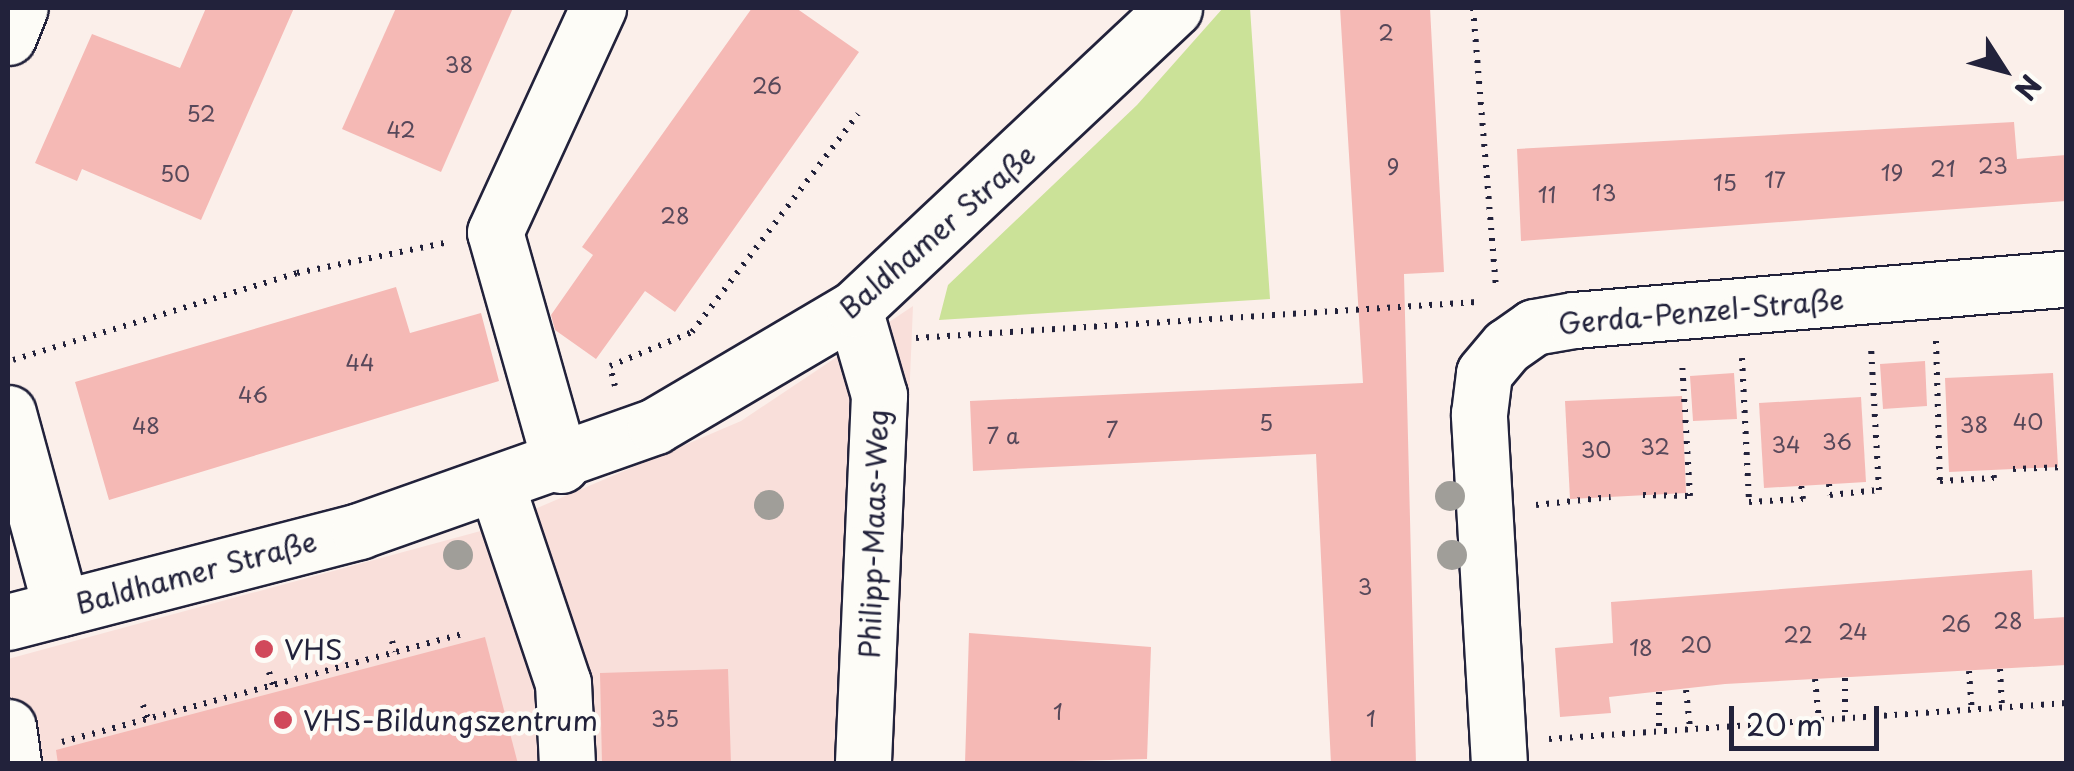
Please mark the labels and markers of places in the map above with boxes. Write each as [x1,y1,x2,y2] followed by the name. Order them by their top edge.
[284,632,342,666] place label: VHS
[253,638,275,660] marker: VHS
[303,703,598,737] place label: VHS-Bildungszentrum
[272,709,294,731] marker: VHS-Bildungszentrum

